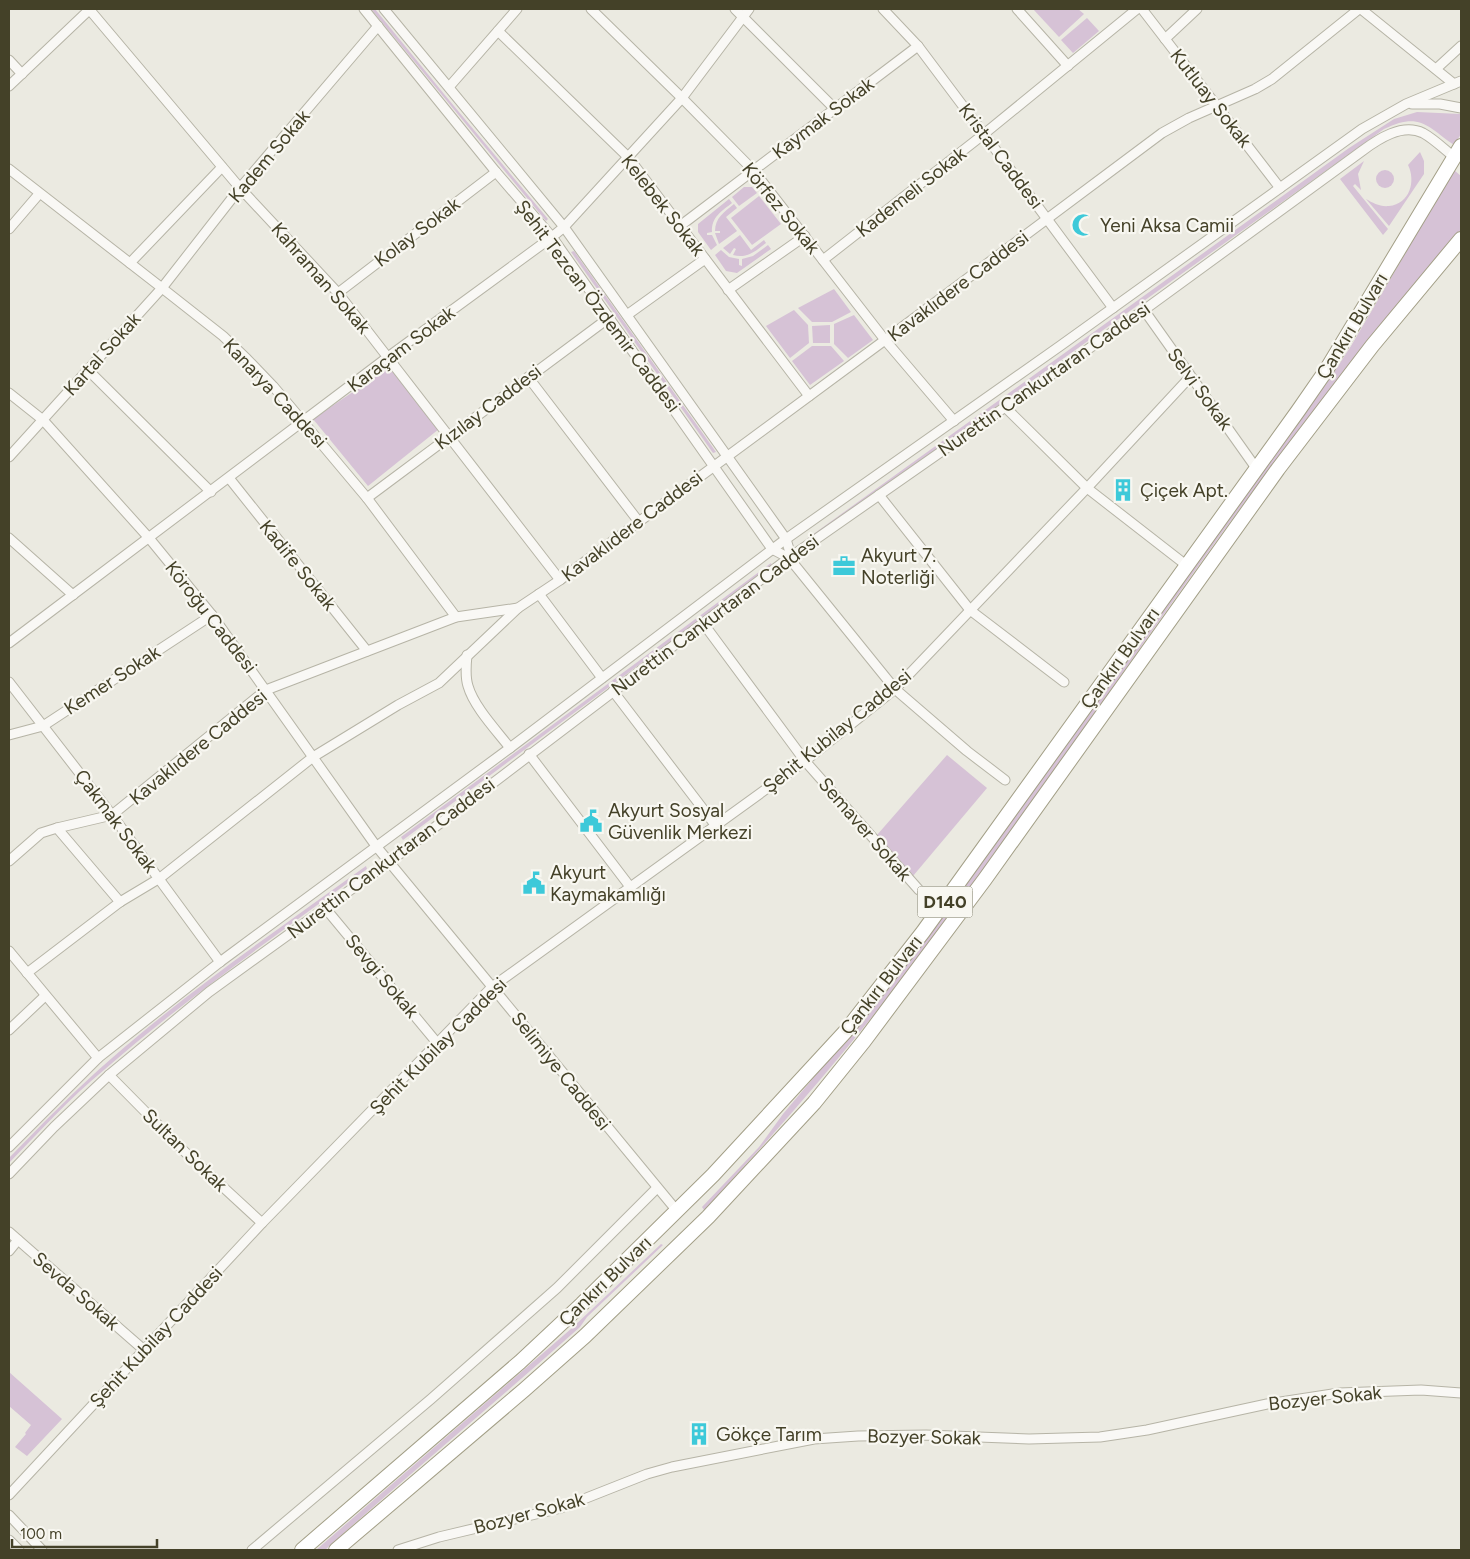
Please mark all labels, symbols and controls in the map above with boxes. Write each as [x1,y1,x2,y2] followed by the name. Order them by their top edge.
[1165,44,1257,153] street label: Kutluay Sokak
[768,72,879,164] street label: Kaymak Sokak
[954,99,1048,213] street label: Kristal Caddesi
[224,104,315,207] street label: Kadem Sokak
[851,141,971,242] street label: Kademeli Sokak
[616,150,710,261] street label: Kelebek Sokak
[737,158,825,259] street label: Körfez Sokak
[370,192,465,272] street label: Kolay Sokak
[511,195,685,417] street label: Şehit Tezcan Özdemir Caddesi
[1070,212,1096,238] mosque icon: Yeni Aksa Camii
[1100,214,1234,237] place label: Yeni Aksa Camii
[267,218,376,339] street label: Kahraman Sokak
[883,226,1033,346] street label: Kavaklıdere Caddesi
[1311,269,1393,383] street label: Çankırı Bulvarı
[933,297,1155,461] street label: Nurettin Cankurtaran Caddesi
[343,301,460,397] street label: Karaçam Sokak
[59,307,146,400] street label: Kartal Sokak
[218,333,332,453] street label: Kanarya Caddesi
[1163,343,1238,435] street label: Selvi Sokak
[430,359,546,455] street label: Kızılay Caddesi
[557,466,707,586] street label: Kavaklıdere Caddesi
[1110,477,1136,503] building icon: Çiçek Apt.
[1140,479,1228,502] place label: Çiçek Apt.
[255,515,342,615] street label: Kadife Sokak
[607,529,823,701] street label: Nurettin Cankurtaran Caddesi
[861,544,936,589] place label: Akyurt 7. Noterliği
[831,553,857,579] office icon: Akyurt 7. Noterliği
[160,556,262,678] street label: Köroğu Caddesi
[1076,603,1164,713] street label: Çankırı Bulvarı
[60,640,165,720] street label: Kemer Sokak
[758,664,916,798] street label: Şehit Kubilay Caddesi
[125,684,271,810] street label: Kavaklıdere Caddesi
[70,765,163,878] street label: Çakmak Sokak
[283,772,499,944] street label: Nurettin Cankurtaran Caddesi
[814,773,917,886] street label: Semaver Sokak
[608,799,752,844] place label: Akyurt Sosyal Güvenlik Merkezi
[578,808,604,834] public building icon: Akyurt Sosyal Güvenlik Merkezi
[550,861,666,906] place label: Akyurt Kaymakamlığı
[521,870,547,896] public building icon: Akyurt Kaymakamlığı
[918,886,972,918] road number: D140
[340,929,424,1023] street label: Sevgi Sokak
[835,931,927,1039] street label: Çankırı Bulvarı
[365,973,511,1119] street label: Şehit Kubilay Caddesi
[506,1007,616,1135] street label: Selimiye Caddesi
[138,1104,233,1197] street label: Sultan Sokak
[554,1231,656,1331] street label: Çankırı Bulvarı
[28,1247,125,1335] street label: Sevda Sokak
[85,1262,227,1412] street label: Şehit Kubilay Caddesi
[1267,1381,1384,1415] street label: Bozyer Sokak
[686,1421,712,1447] building icon: Gökçe Tarım
[716,1423,822,1446] place label: Gökçe Tarım
[867,1425,982,1450] street label: Bozyer Sokak
[471,1487,588,1539] street label: Bozyer Sokak
[12,1516,158,1548] scale bar
[20,1525,62,1543] text: 100 m

